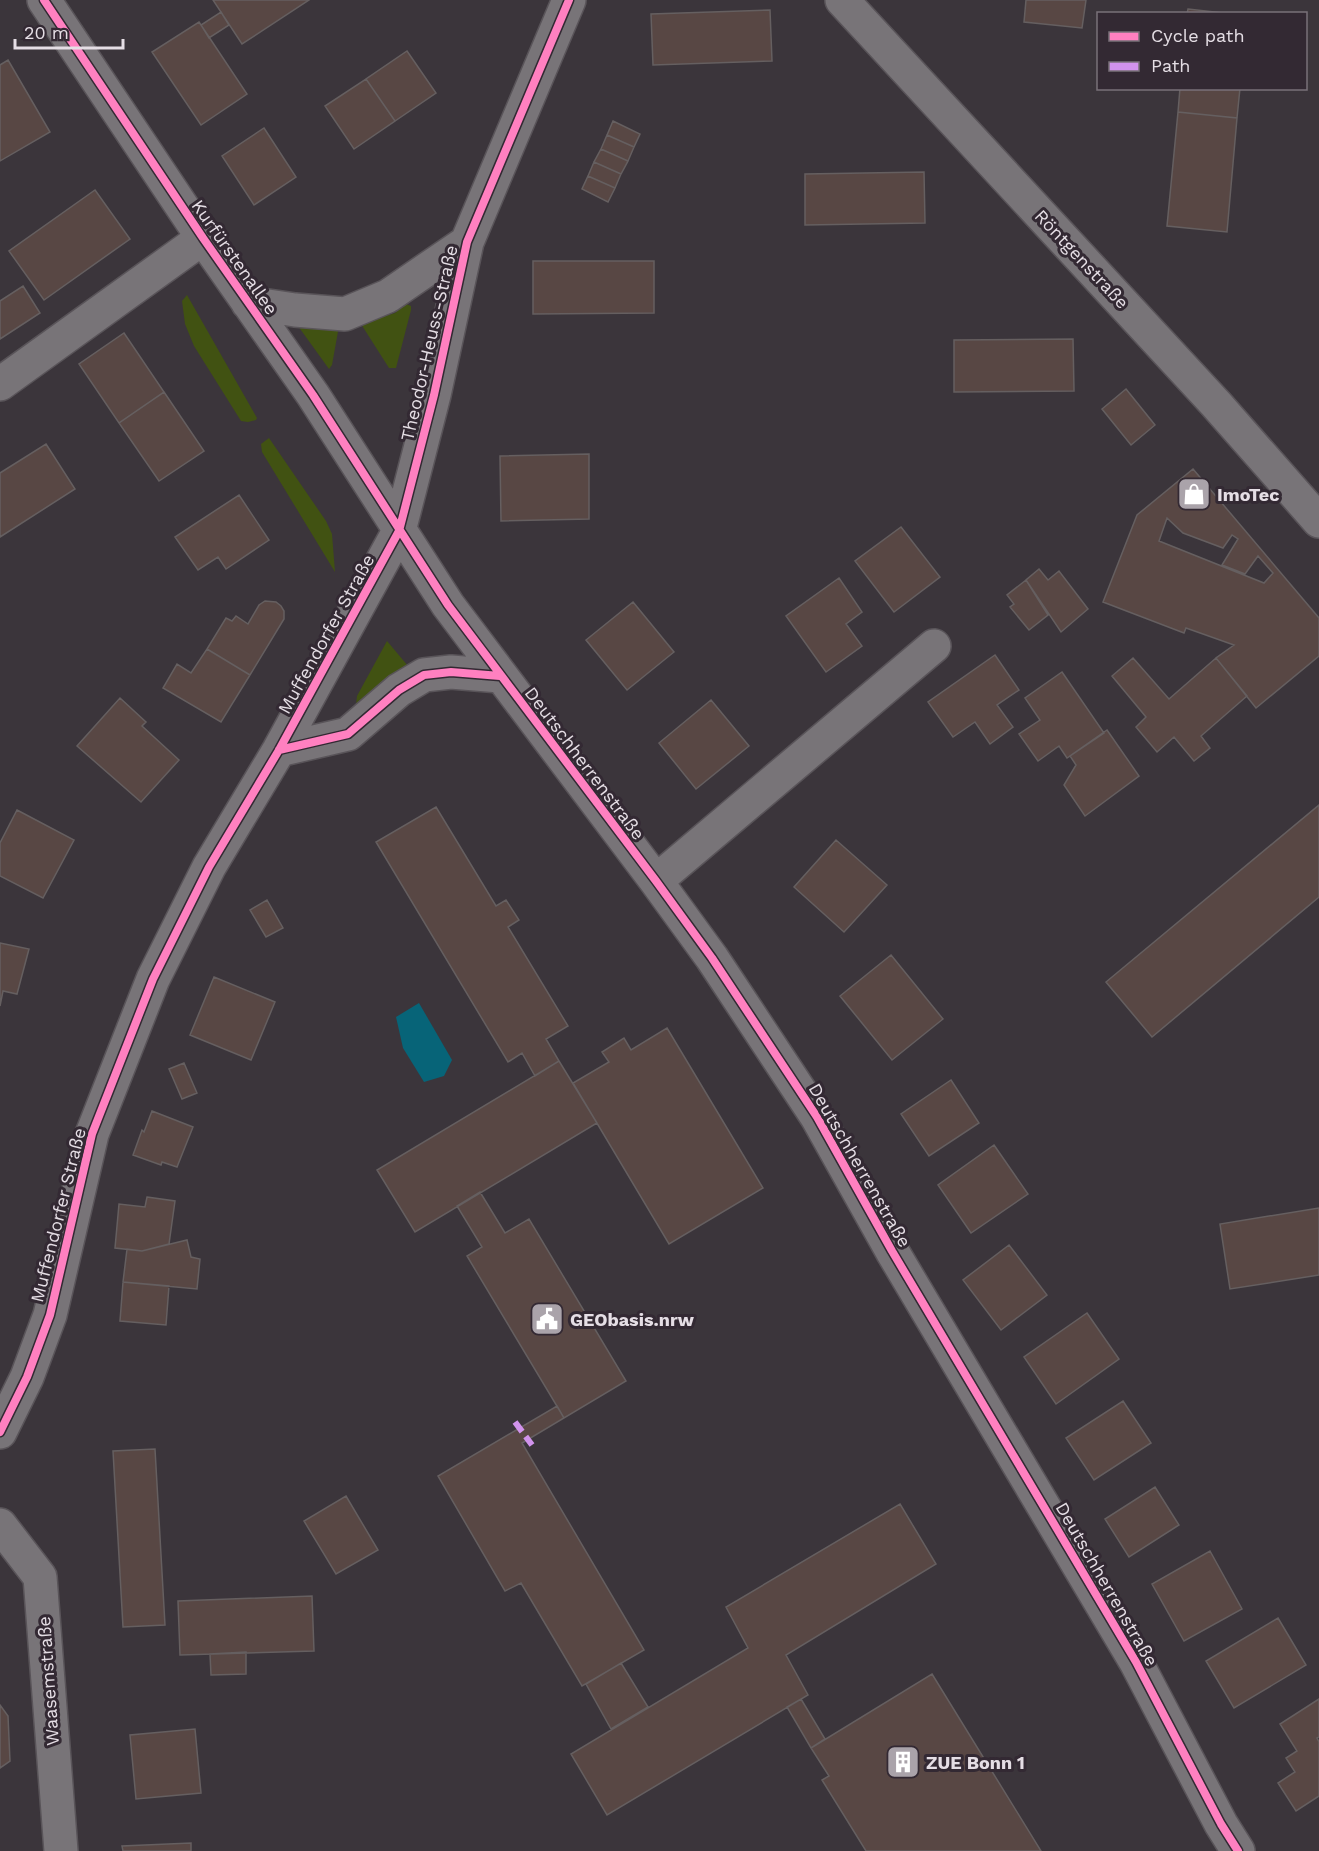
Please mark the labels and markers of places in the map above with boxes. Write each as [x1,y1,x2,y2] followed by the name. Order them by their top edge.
[1176,476,1212,512] shop icon: ImoTec
[1217,484,1279,505] place label: ImoTec
[529,1301,565,1337] public building icon: GEObasis.nrw
[570,1309,695,1330] place label: GEObasis.nrw
[885,1744,921,1780] building icon: ZUE Bonn 1
[926,1752,1025,1773] place label: ZUE Bonn 1

